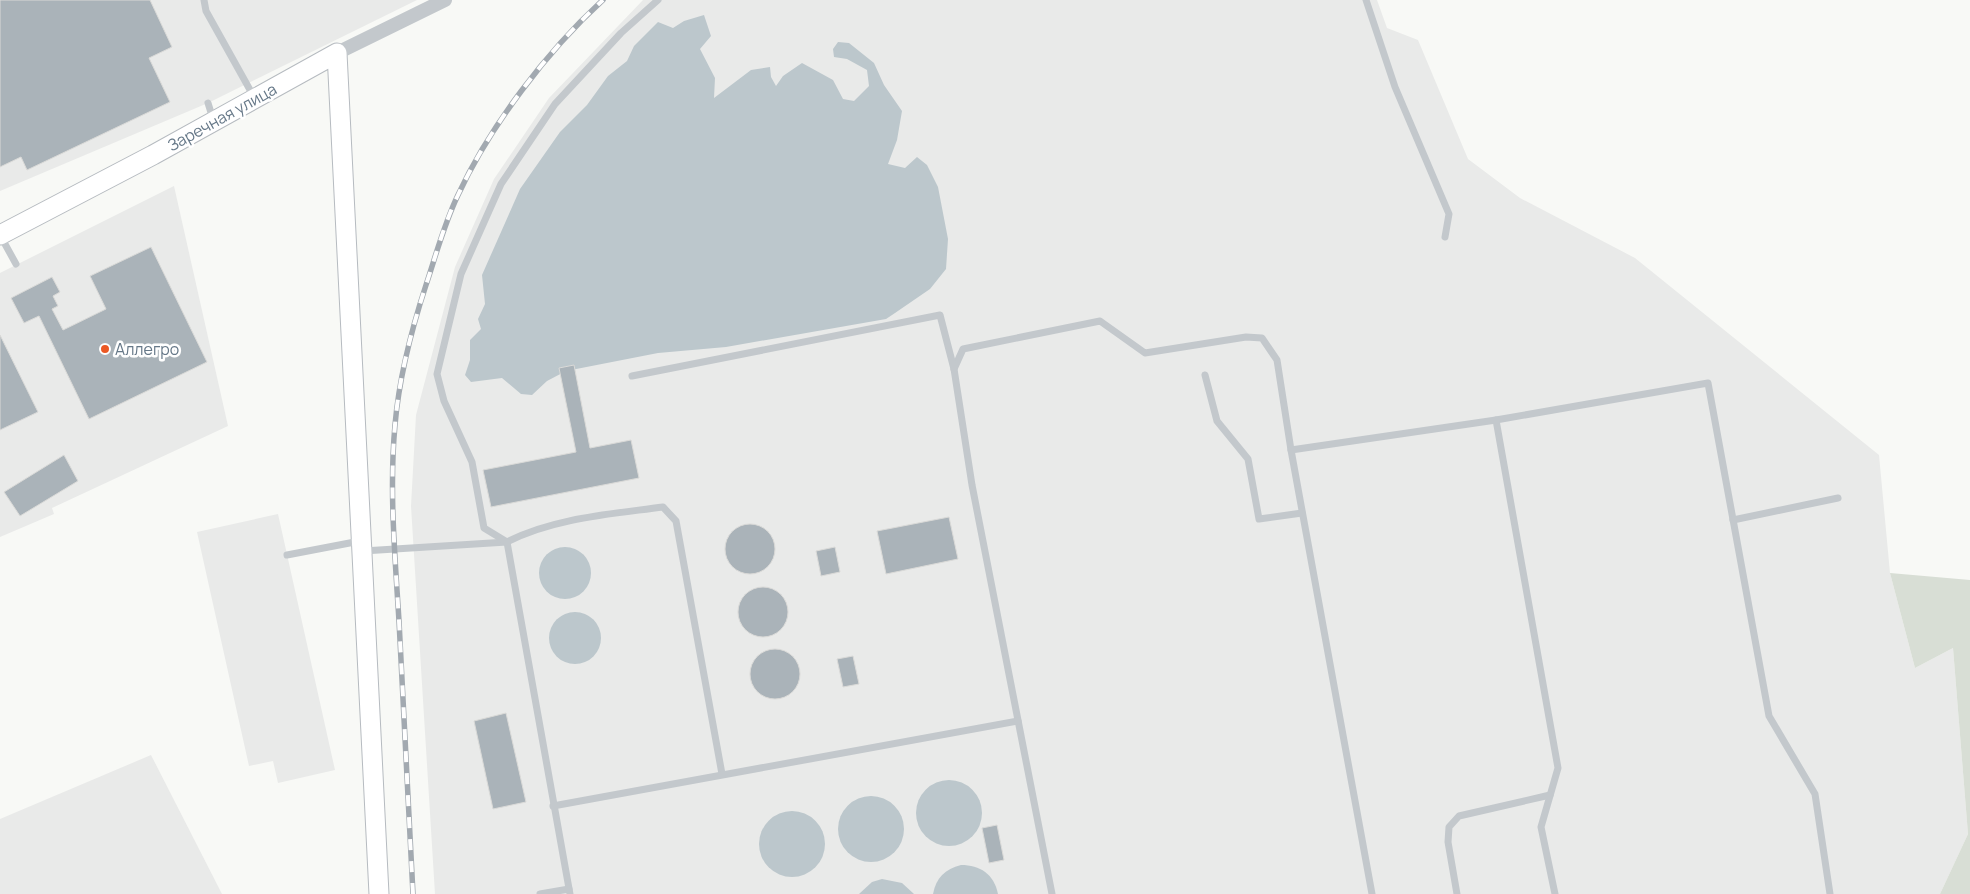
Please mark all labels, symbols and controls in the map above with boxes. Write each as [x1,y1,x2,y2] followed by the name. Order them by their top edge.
[164,78,280,156] street label: Заречная улица
[115,338,179,360] place label: Аллегро
[99,343,111,355] marker: Аллегро

